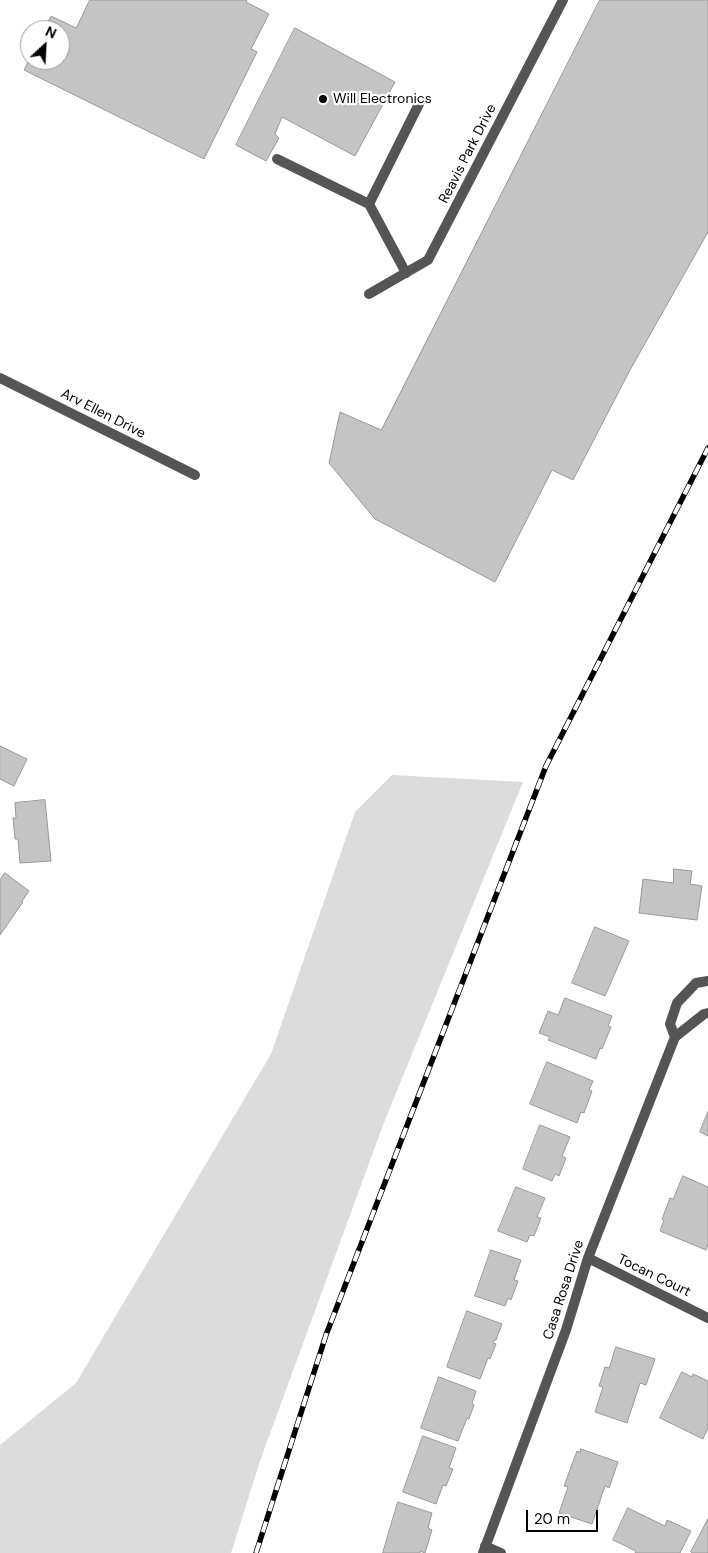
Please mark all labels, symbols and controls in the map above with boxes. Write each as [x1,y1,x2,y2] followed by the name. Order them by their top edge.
[20,20,70,70] north arrow
[42,22,59,43] text: N
[333,91,432,107] place label: Will Electronics
[317,93,329,105] marker: Will Electronics
[436,102,500,206] street label: Reavis Park Drive
[58,385,148,443] street label: Arv Ellen Drive
[540,1238,588,1342] street label: Casa Rosa Drive
[615,1251,693,1301] street label: Tocan Court
[528,1500,600,1532] scale bar
[534,1509,570,1529] text: 20 m

